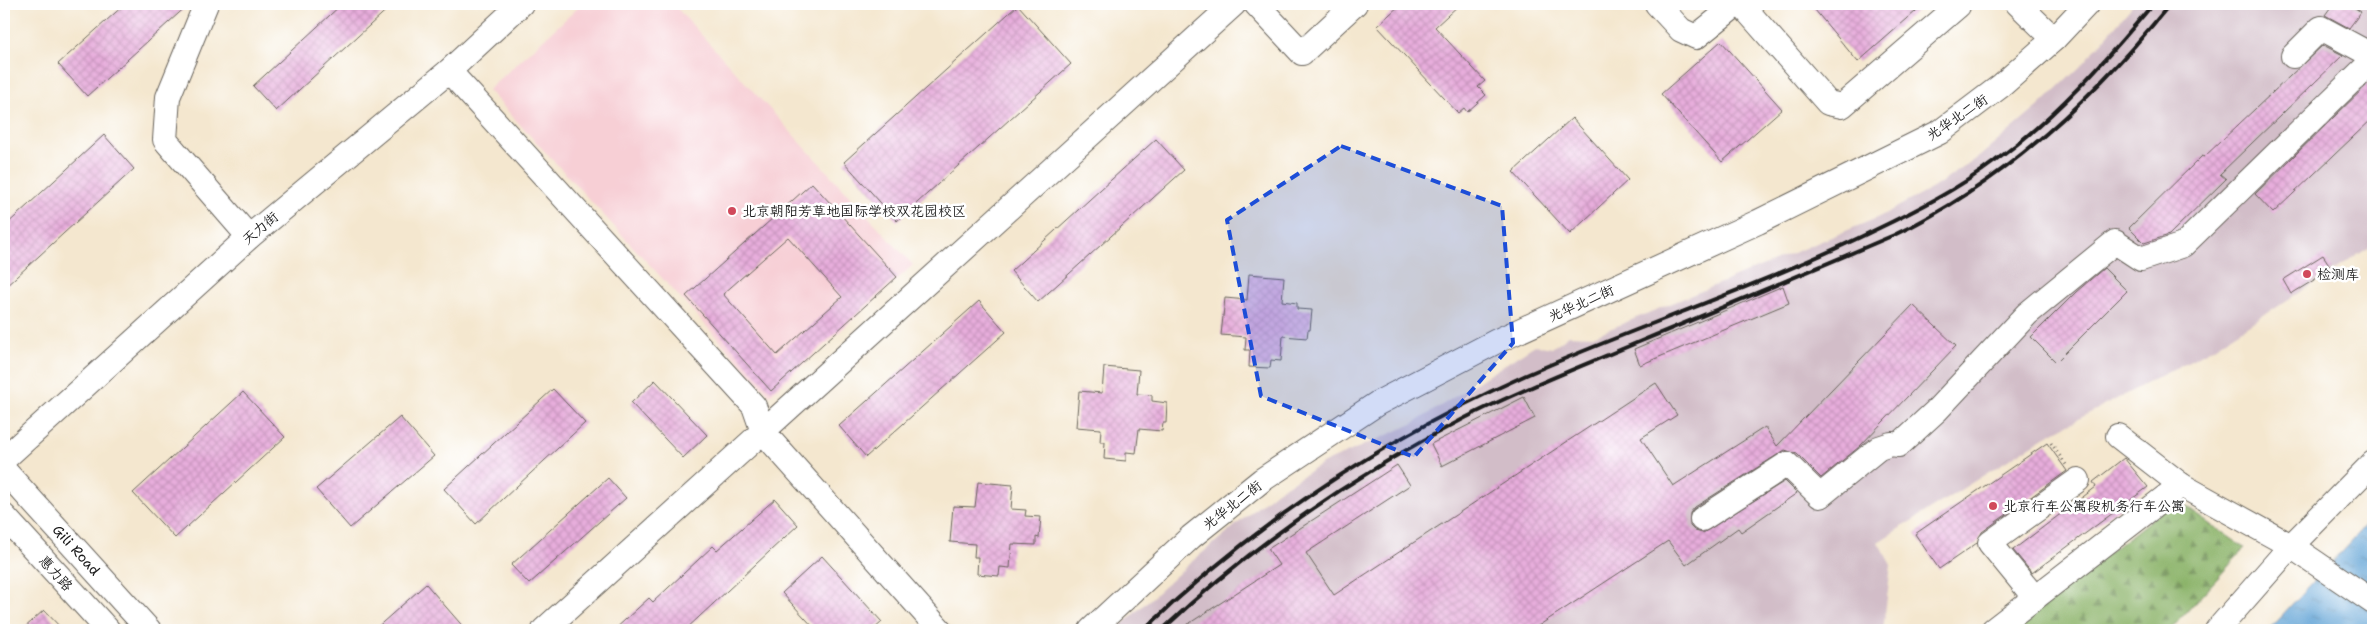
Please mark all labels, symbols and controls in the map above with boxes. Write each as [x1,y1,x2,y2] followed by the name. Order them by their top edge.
[1923,90,1991,144] street label: 光华北二街
[742,202,966,220] place label: 北京朝阳芳草地国际学校双花园校区
[726,205,738,217] marker: 北京朝阳芳草地国际学校双花园校区
[238,208,282,248] street label: 天力街
[2317,265,2359,283] place label: 检测库
[2301,268,2313,280] marker: 检测库
[1545,281,1617,325] street label: 光华北二街
[1199,476,1265,534] street label: 光华北二街
[2003,497,2185,515] place label: 北京行车公寓段机务行车公寓
[1987,500,1999,512] marker: 北京行车公寓段机务行车公寓
[49,521,104,579] street label: Gili Road
[35,551,77,595] street label: 惠力路

